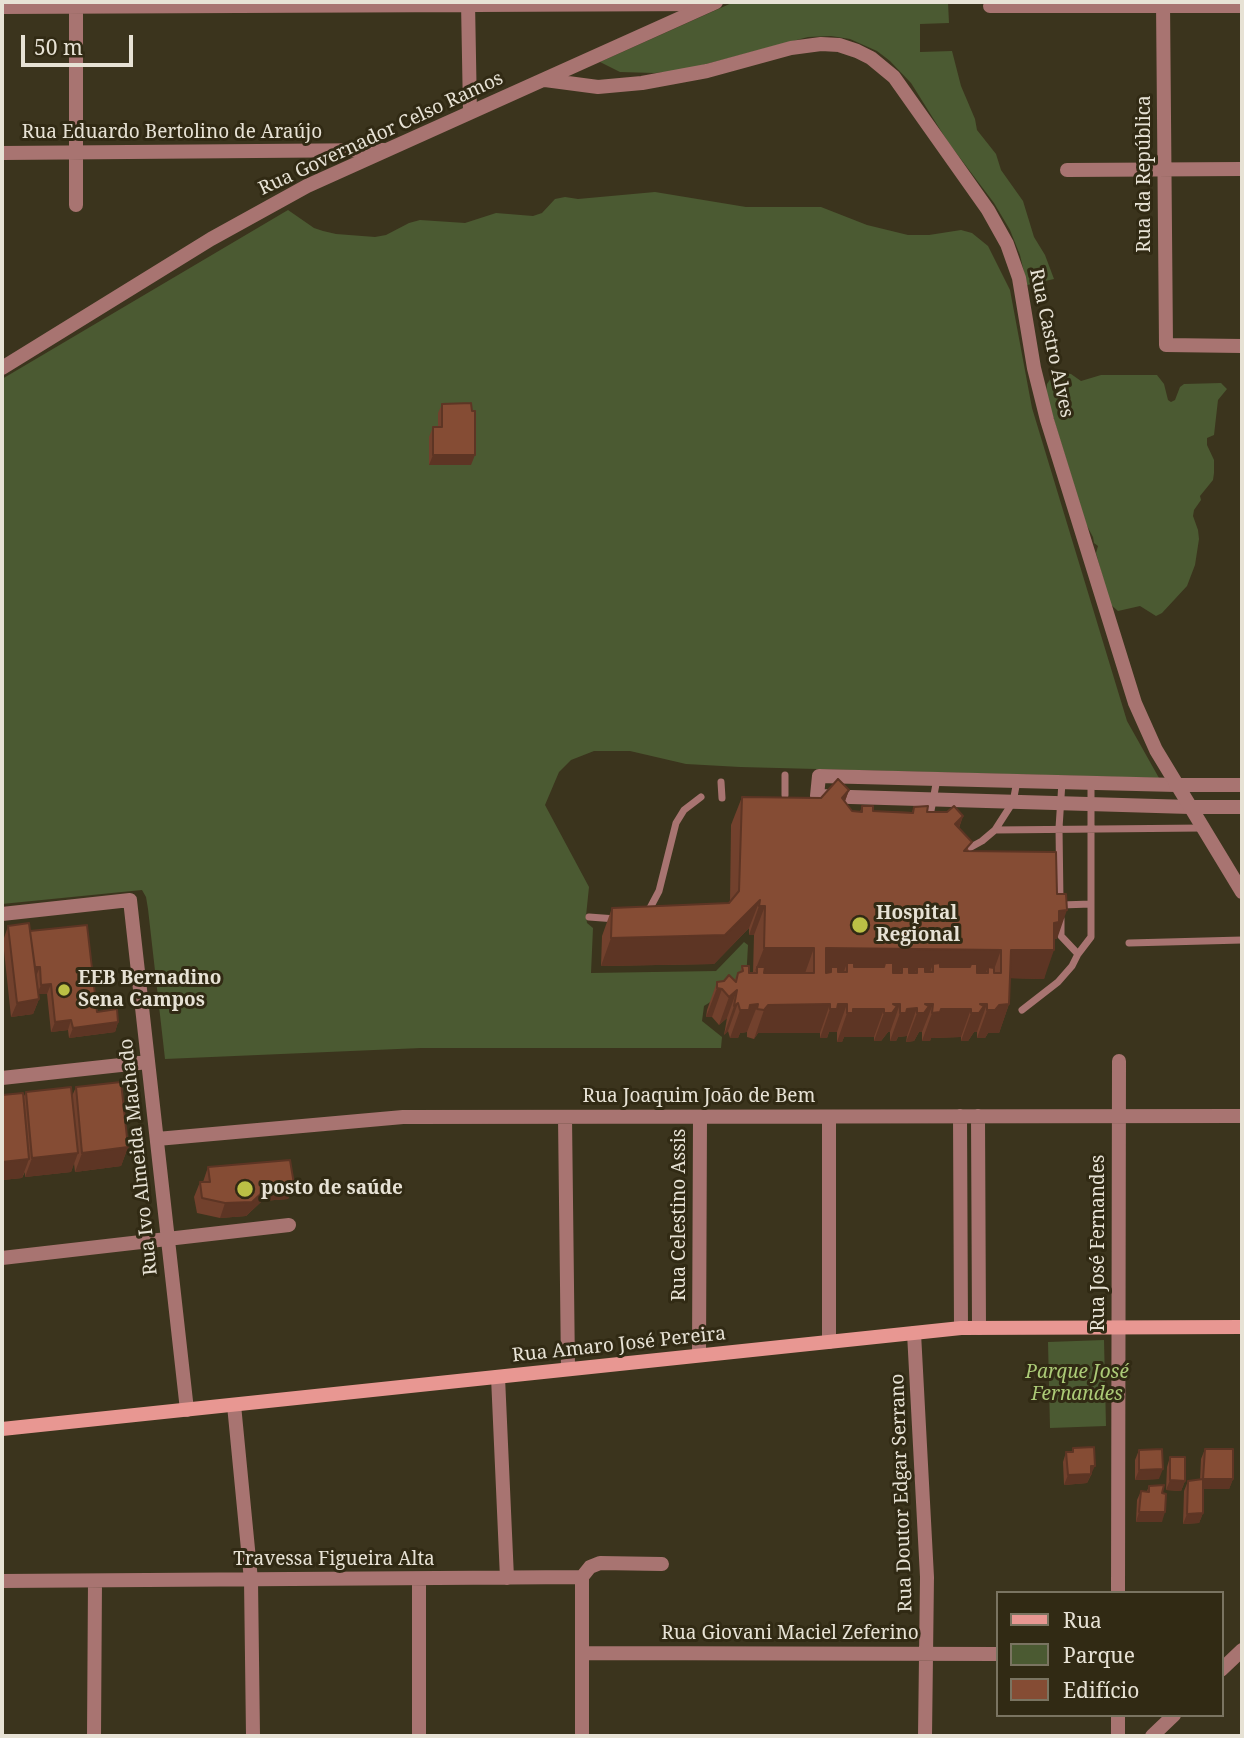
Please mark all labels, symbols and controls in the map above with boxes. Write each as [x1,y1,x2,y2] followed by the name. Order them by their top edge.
[24,21,136,65] scale bar
[34,33,83,61] text: 50 m
[255,67,507,201] street label: Rua Governador Celso Ramos
[1134,95,1156,253] street label: Rua da República
[22,122,322,144] street label: Rua Eduardo Bertolino de Araújo
[1024,266,1078,420] street label: Rua Castro Alves
[876,903,960,947] place label: Hospital Regional
[850,915,870,935] marker: Hospital Regional
[78,968,222,1012] place label: EEB Bernadino Sena Campos
[56,982,72,998] marker: EEB Bernadino Sena Campos
[115,1037,163,1277] street label: Rua Ivo Almeida Machado
[583,1086,815,1108] street label: Rua Joaquim João de Bem
[669,1129,691,1301] street label: Rua Celestino Assis
[1088,1155,1110,1331] street label: Rua José Fernandes
[261,1178,403,1200] place label: posto de saúde
[235,1179,255,1199] marker: posto de saúde
[511,1322,727,1368] street label: Rua Amaro José Pereira
[1025,1362,1129,1406] park label: Parque José Fernandes
[886,1373,918,1613] street label: Rua Doutor Edgar Serrano
[233,1549,435,1571] street label: Travessa Figueira Alta
[996,1591,1223,1717] legend
[1063,1606,1102,1634] text: Rua
[661,1623,919,1645] street label: Rua Giovani Maciel Zeferino
[1063,1641,1135,1669] text: Parque
[1063,1676,1139,1704] text: Edifício

